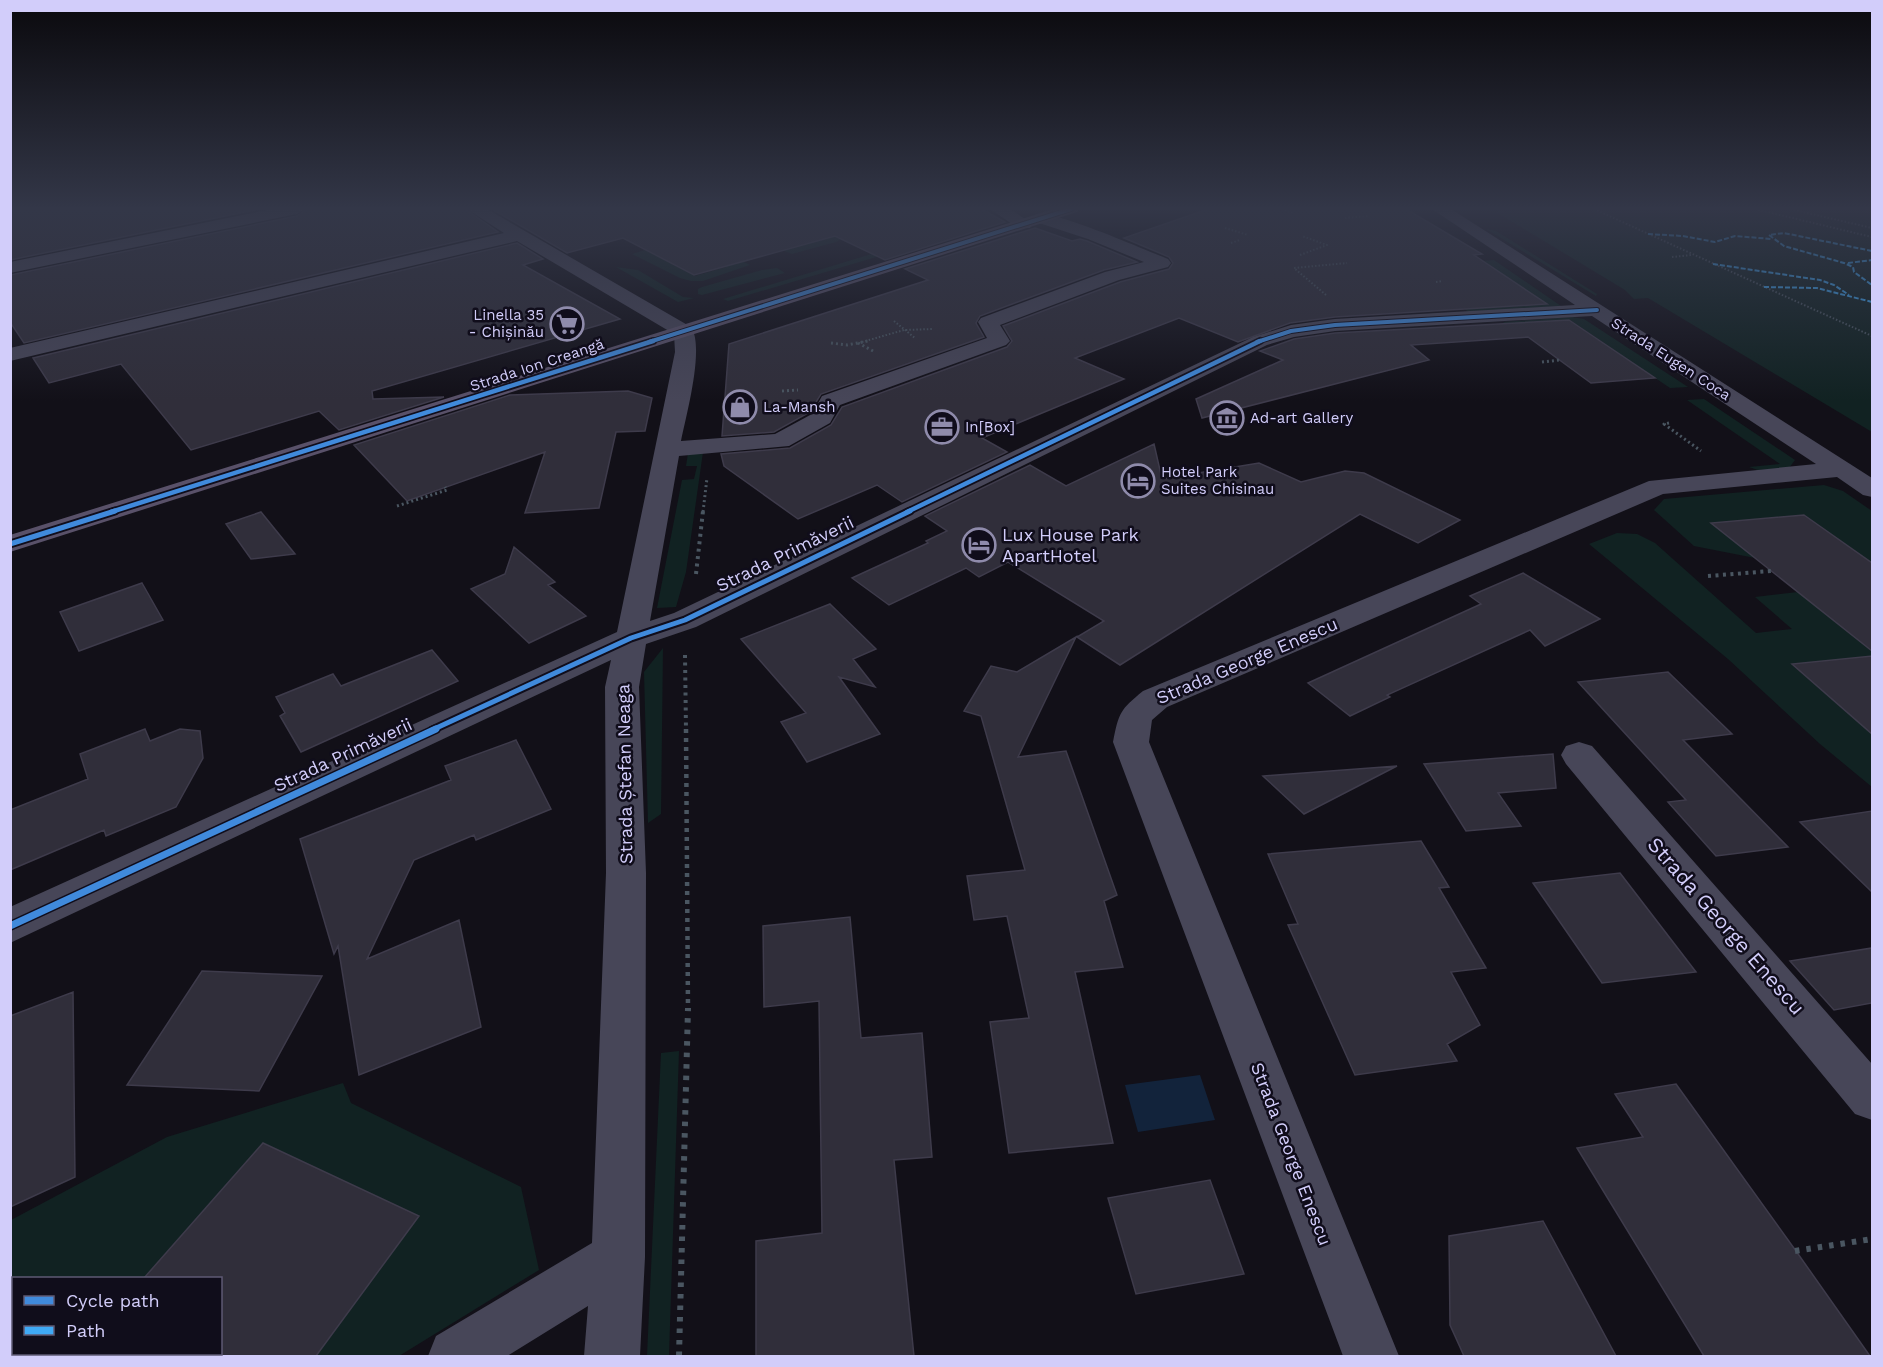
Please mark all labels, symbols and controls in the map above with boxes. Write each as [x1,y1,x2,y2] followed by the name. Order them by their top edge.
[469,306,544,341] place label: Linella 35 - Chișinău
[549,306,585,342] supermarket icon: Linella 35 - Chișinău
[1608,314,1735,405] street label: Strada Eugen Coca
[468,335,607,395] street label: Strada Ion Creangă
[722,389,758,425] shop icon: La-Mansh
[763,398,836,416] place label: La-Mansh
[1209,400,1245,436] museum icon: Ad-art Gallery
[924,409,960,445] office icon: In[Box]
[1250,409,1354,427] place label: Ad-art Gallery
[965,418,1015,436] place label: In[Box]
[1120,463,1156,499] hotel icon: Hotel Park Suites Chisinau
[1161,463,1274,498] place label: Hotel Park Suites Chisinau
[713,511,857,596] street label: Strada Primăverii
[1002,524,1139,566] place label: Lux House Park ApartHotel
[961,527,997,563] hotel icon: Lux House Park ApartHotel
[1153,613,1340,708] street label: Strada George Enescu
[612,684,637,864] street label: Strada Ștefan Neaga
[270,713,415,796] street label: Strada Primăverii
[1643,832,1810,1019] street label: Strada George Enescu
[1247,1059,1336,1248] street label: Strada George Enescu
[12,1277,222,1355] legend
[66,1290,160,1311] text: Cycle path
[66,1320,106,1341] text: Path

